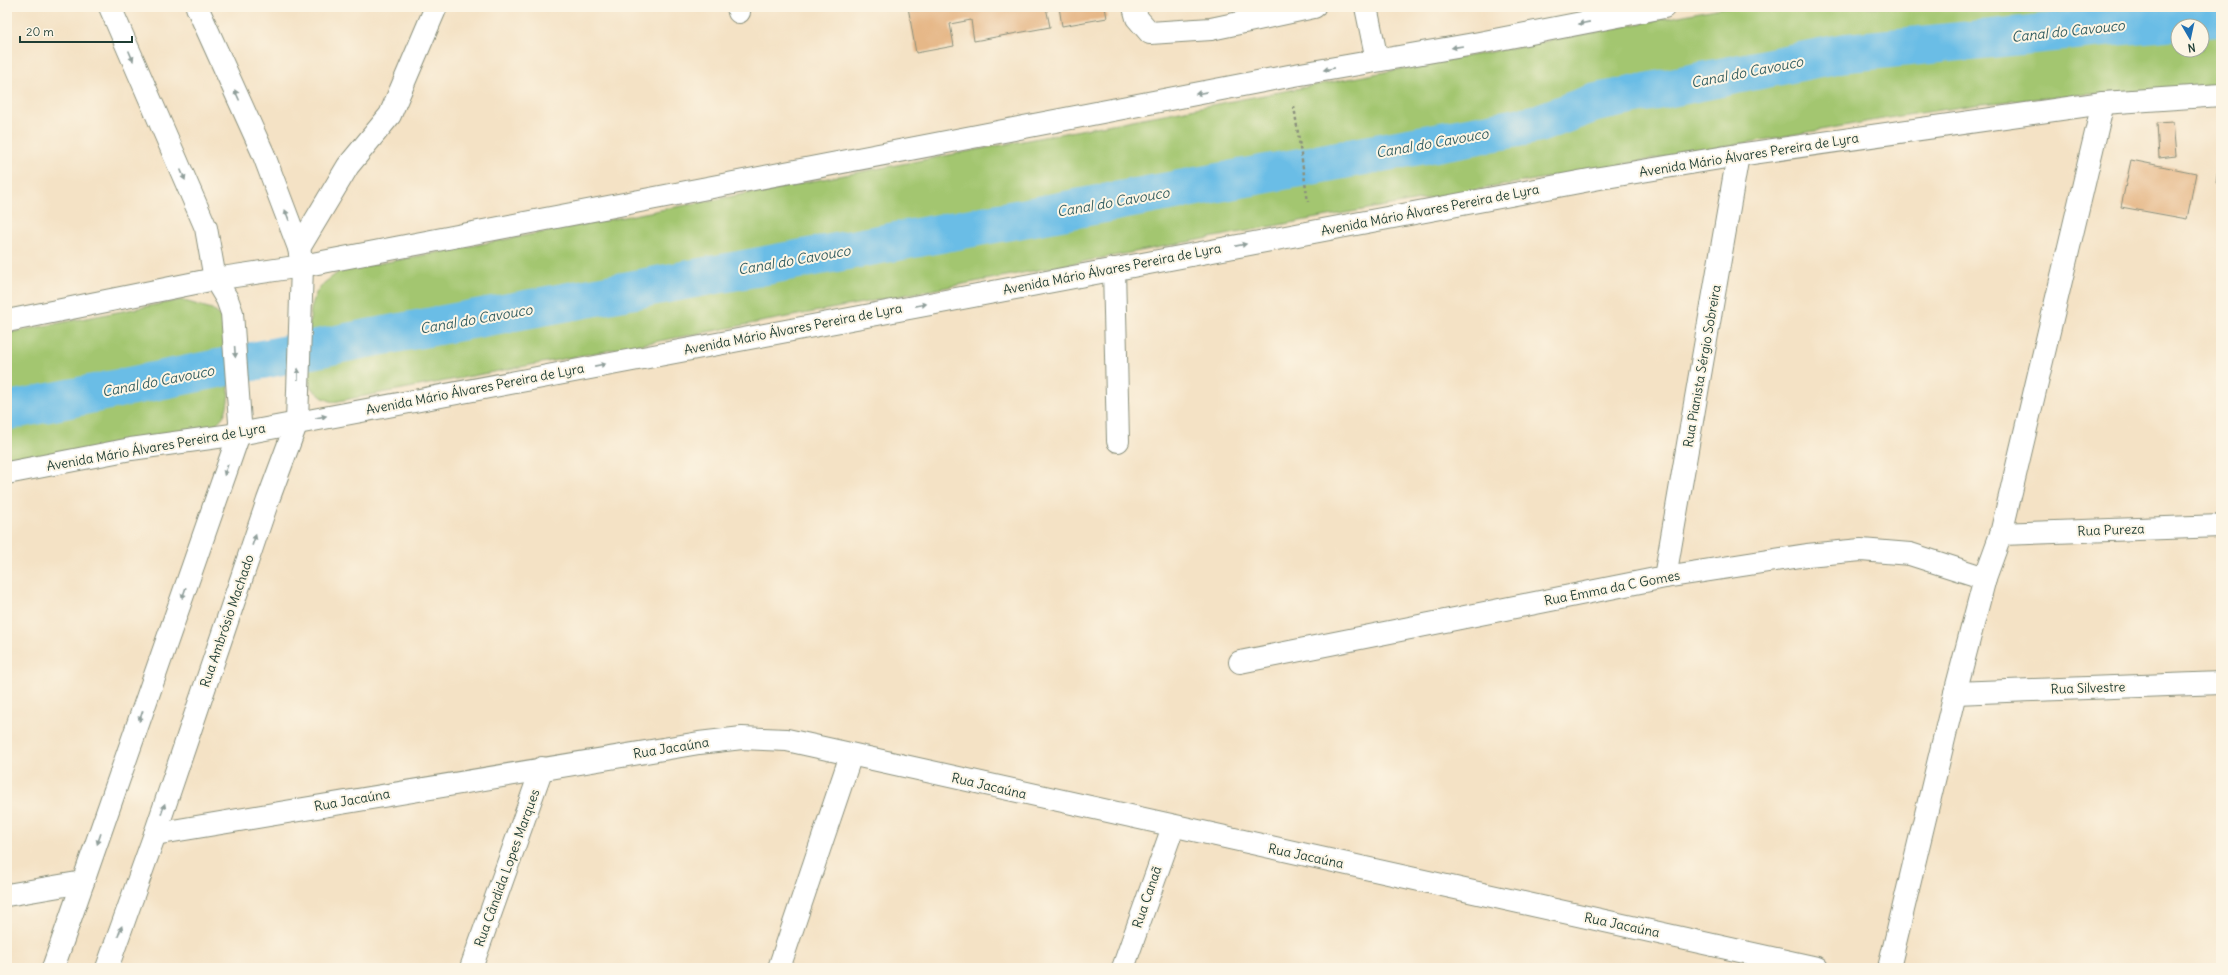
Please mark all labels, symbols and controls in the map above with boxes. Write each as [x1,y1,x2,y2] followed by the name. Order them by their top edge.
[2010,16,2127,46] water label: Canal do Cavouco
[20,18,132,44] scale bar
[2170,18,2210,58] north arrow
[1578,20,1590,26] one-way arrow
[26,24,54,39] text: 20 m
[2187,40,2196,55] text: N
[1451,44,1463,50] one-way arrow
[128,50,134,61] one-way arrow
[1689,52,1806,92] water label: Canal do Cavouco
[1322,66,1335,72] one-way arrow
[234,90,240,101] one-way arrow
[1195,90,1207,96] one-way arrow
[1374,124,1491,162] water label: Canal do Cavouco
[1638,128,1860,181] street label: Avenida Mário Álvares Pereira de Lyra
[180,169,186,180] one-way arrow
[1319,180,1541,240] street label: Avenida Mário Álvares Pereira de Lyra
[1055,183,1172,221] water label: Canal do Cavouco
[283,209,289,221] one-way arrow
[1001,239,1223,299] street label: Avenida Mário Álvares Pereira de Lyra
[736,241,853,279] water label: Canal do Cavouco
[1235,242,1247,248] one-way arrow
[1679,283,1725,449] street label: Rua Pianista Sérgio Sobreira
[682,299,904,359] street label: Avenida Mário Álvares Pereira de Lyra
[418,300,535,338] water label: Canal do Cavouco
[914,302,927,308] one-way arrow
[232,346,239,358] one-way arrow
[364,359,586,419] street label: Avenida Mário Álvares Pereira de Lyra
[100,361,217,401] water label: Canal do Cavouco
[594,362,606,368] one-way arrow
[294,368,301,380] one-way arrow
[315,414,327,420] one-way arrow
[45,418,267,475] street label: Avenida Mário Álvares Pereira de Lyra
[223,465,229,477] one-way arrow
[2077,520,2145,540] street label: Rua Pureza
[251,533,257,545] one-way arrow
[196,552,258,690] street label: Rua Ambrósio Machado
[1543,566,1681,610] street label: Rua Emma da C Gomes
[180,588,186,600] one-way arrow
[2050,678,2126,698] street label: Rua Silvestre
[138,710,144,722] one-way arrow
[632,734,710,762] street label: Rua Jacaúna
[950,769,1028,803] street label: Rua Jacaúna
[313,785,391,815] street label: Rua Jacaúna
[471,787,544,949] street label: Rua Cândida Lopes Marques
[161,802,167,814] one-way arrow
[95,833,101,845] one-way arrow
[1267,840,1345,872] street label: Rua Jacaúna
[1128,864,1166,930] street label: Rua Canaã
[1583,909,1661,941] street label: Rua Jacaúna
[117,925,123,937] one-way arrow

